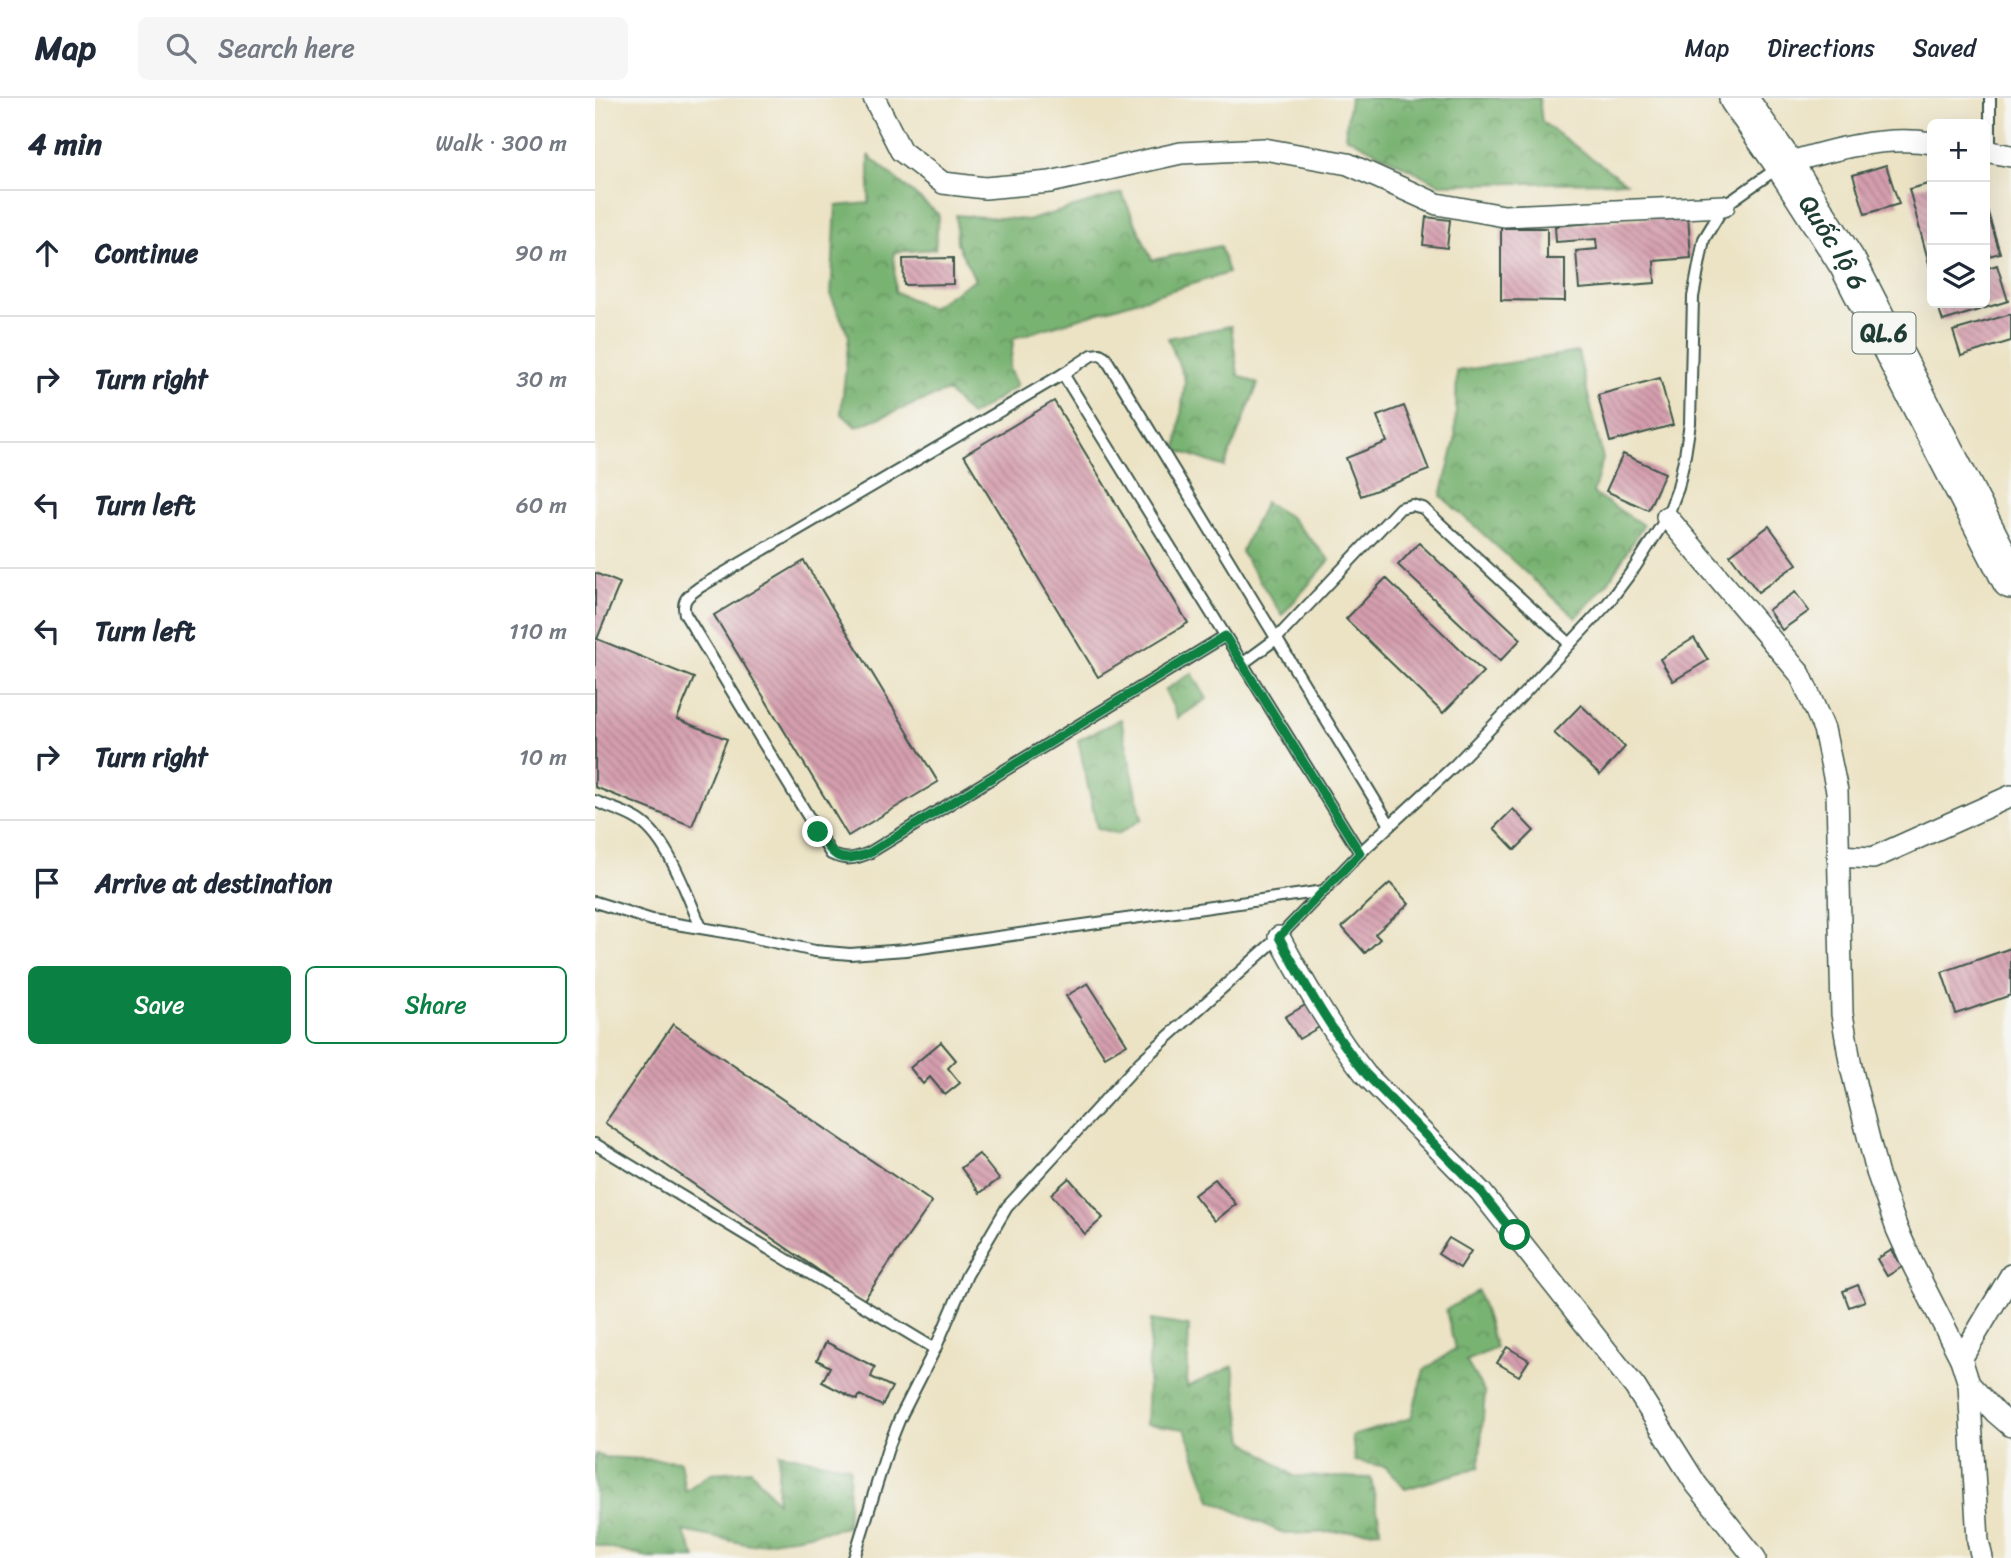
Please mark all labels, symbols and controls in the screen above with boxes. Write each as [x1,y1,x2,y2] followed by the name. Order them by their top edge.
[138,17,628,80] search box
[35,19,96,77] text: Map
[218,25,355,71] text: Search here
[1685,27,1729,69] text: Map
[1767,27,1875,69] text: Directions
[1913,27,1976,69] text: Saved
[162,29,200,67] icon: search
[28,117,102,171] text: 4 min
[1927,119,1990,308] map controls
[1927,119,1990,182] button: +
[435,123,567,164] text: Walk · 300 m
[1927,182,1990,245] button: −
[1786,185,1881,298] street label: Quốc lộ 6
[95,230,198,276] text: Continue
[515,233,567,274] text: 90 m
[28,234,66,272] icon: ahead
[1927,245,1990,308] button: layers
[1853,312,1915,354] road number: QL.6
[95,356,208,402] text: Turn right
[516,359,567,400] text: 30 m
[28,360,66,398] icon: right
[95,482,195,528] text: Turn left
[516,485,567,526] text: 60 m
[28,486,66,524] icon: left
[95,608,195,654] text: Turn left
[509,611,567,652] text: 110 m
[28,612,66,650] icon: left
[95,734,208,780] text: Turn right
[519,737,567,778] text: 10 m
[28,738,66,776] icon: right
[802,816,833,847] route end
[95,860,332,906] text: Arrive at destination
[28,864,66,902] icon: arrive
[28,966,291,1044] button: Save
[305,966,567,1044] button: Share
[1499,1219,1530,1250] route start

